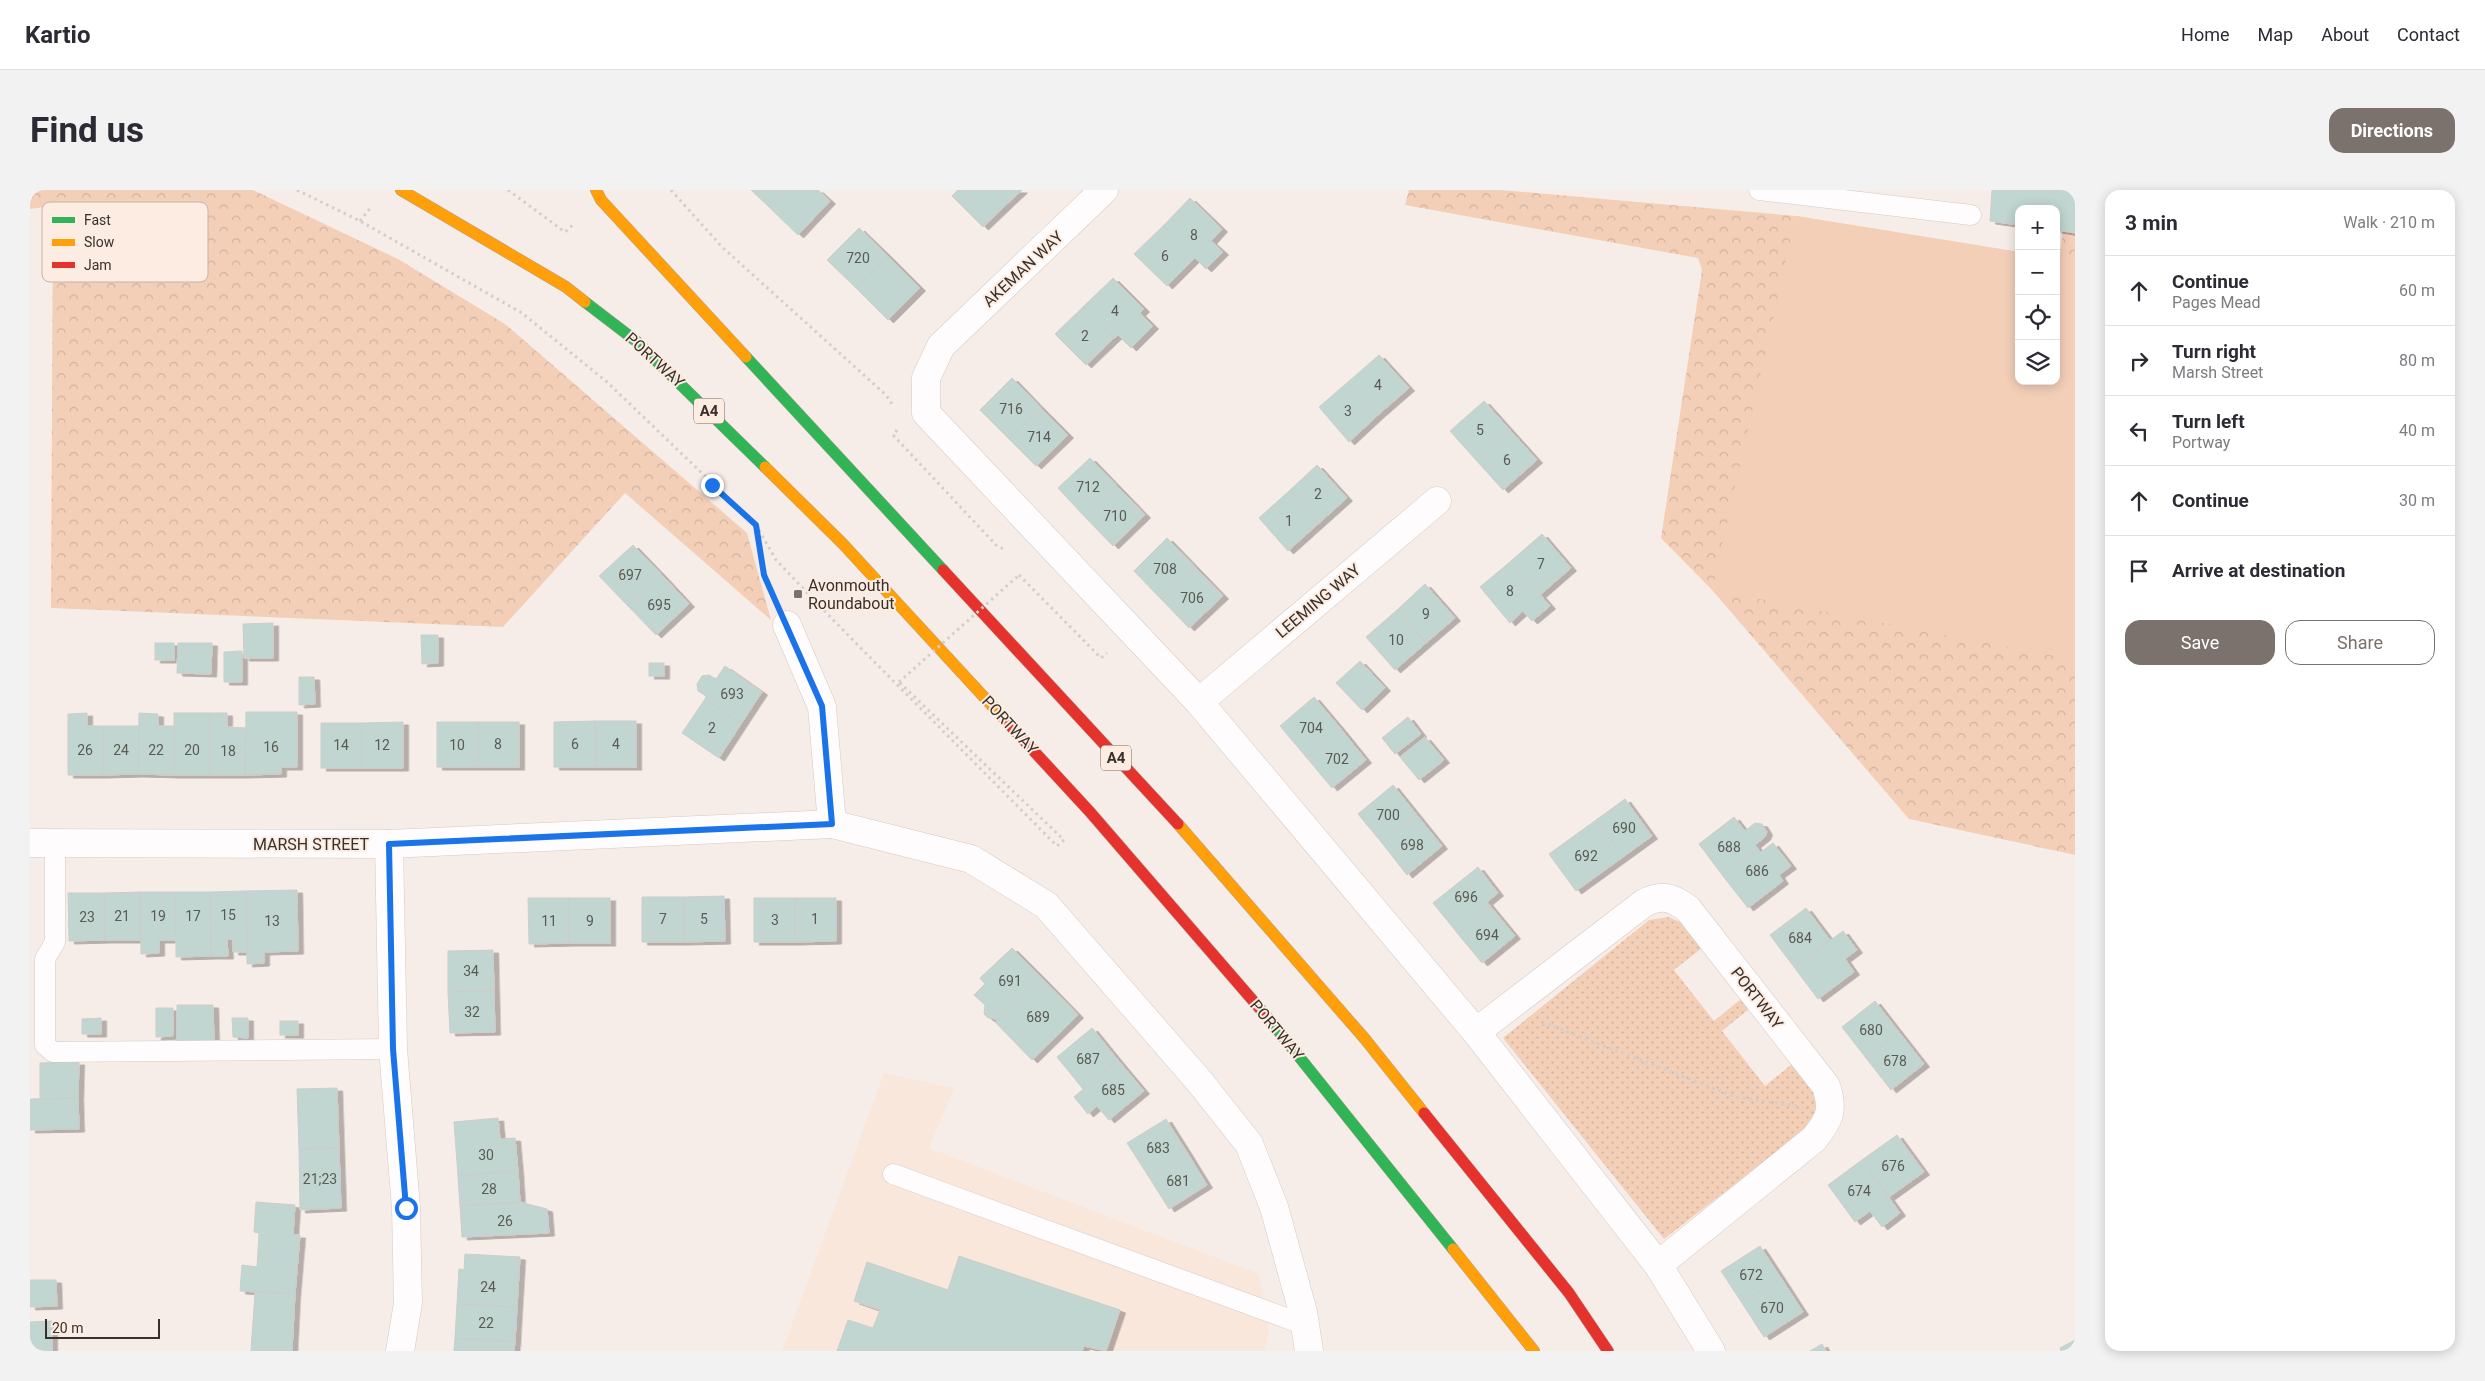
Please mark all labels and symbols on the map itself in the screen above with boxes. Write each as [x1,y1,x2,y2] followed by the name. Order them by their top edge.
[42,202,208,282] legend
[84,212,111,228] text: Fast
[979,227,1067,311] street label: AKEMAN WAY
[1190,227,1198,243] house number: 8
[84,234,115,250] text: Slow
[1161,248,1169,264] house number: 6
[846,250,870,266] house number: 720
[84,257,112,273] text: Jam
[1111,303,1119,319] house number: 4
[621,328,689,392] street label: PORTWAY
[1081,328,1089,344] house number: 2
[1374,377,1382,393] house number: 4
[694,398,724,424] road number: A4
[999,401,1023,417] house number: 716
[1344,403,1352,419] house number: 3
[1476,422,1484,438] house number: 5
[1027,429,1051,445] house number: 714
[1503,452,1511,468] house number: 6
[701,474,724,497] route end
[1076,479,1100,495] house number: 712
[1314,486,1322,502] house number: 2
[1103,508,1127,524] house number: 710
[1285,513,1293,529] house number: 1
[1537,556,1545,572] house number: 7
[1272,560,1364,642] street label: LEEMING WAY
[1153,561,1177,577] house number: 708
[618,567,642,583] house number: 697
[808,576,895,613] place label: Avonmouth Roundabout
[1506,583,1514,599] house number: 8
[792,588,804,600] marker: Avonmouth Roundabout
[1180,590,1204,606] house number: 706
[647,597,671,613] house number: 695
[1422,606,1430,622] house number: 9
[1388,632,1404,648] house number: 10
[720,686,744,702] house number: 693
[978,692,1042,759] street label: PORTWAY
[708,720,716,736] house number: 2
[1299,720,1323,736] house number: 704
[494,736,502,752] house number: 8
[571,736,579,752] house number: 6
[612,736,620,752] house number: 4
[333,737,349,753] house number: 14
[374,737,390,753] house number: 12
[449,737,465,753] house number: 10
[263,739,279,755] house number: 16
[77,742,93,758] house number: 26
[113,742,129,758] house number: 24
[148,742,164,758] house number: 22
[184,742,200,758] house number: 20
[220,743,236,759] house number: 18
[1101,746,1131,770] road number: A4
[1325,751,1349,767] house number: 702
[1376,807,1400,823] house number: 700
[1612,820,1636,836] house number: 690
[253,835,369,854] street label: MARSH STREET
[1400,837,1424,853] house number: 698
[1717,839,1741,855] house number: 688
[1574,848,1598,864] house number: 692
[1745,863,1769,879] house number: 686
[1454,889,1478,905] house number: 696
[220,907,236,923] house number: 15
[114,908,130,924] house number: 21
[150,908,166,924] house number: 19
[185,908,201,924] house number: 17
[79,909,95,925] house number: 23
[659,911,667,927] house number: 7
[700,911,708,927] house number: 5
[811,911,819,927] house number: 1
[771,912,779,928] house number: 3
[264,913,280,929] house number: 13
[541,913,557,929] house number: 11
[586,913,594,929] house number: 9
[1475,927,1499,943] house number: 694
[1788,930,1812,946] house number: 684
[463,963,479,979] house number: 34
[1727,963,1787,1033] street label: PORTWAY
[998,973,1022,989] house number: 691
[1246,996,1308,1064] street label: PORTWAY
[464,1004,480,1020] house number: 32
[1026,1009,1050,1025] house number: 689
[1859,1022,1883,1038] house number: 680
[1076,1051,1100,1067] house number: 687
[1883,1053,1907,1069] house number: 678
[1101,1082,1125,1098] house number: 685
[1146,1140,1170,1156] house number: 683
[478,1147,494,1163] house number: 30
[1881,1158,1905,1174] house number: 676
[303,1171,337,1187] house number: 21;23
[1166,1173,1190,1189] house number: 681
[481,1181,497,1197] house number: 28
[1847,1183,1871,1199] house number: 674
[395,1197,418,1220] route start
[497,1213,513,1229] house number: 26
[1739,1267,1763,1283] house number: 672
[480,1279,496,1295] house number: 24
[1760,1300,1784,1316] house number: 670
[478,1315,494,1331] house number: 22
[45,1316,160,1339] scale bar

